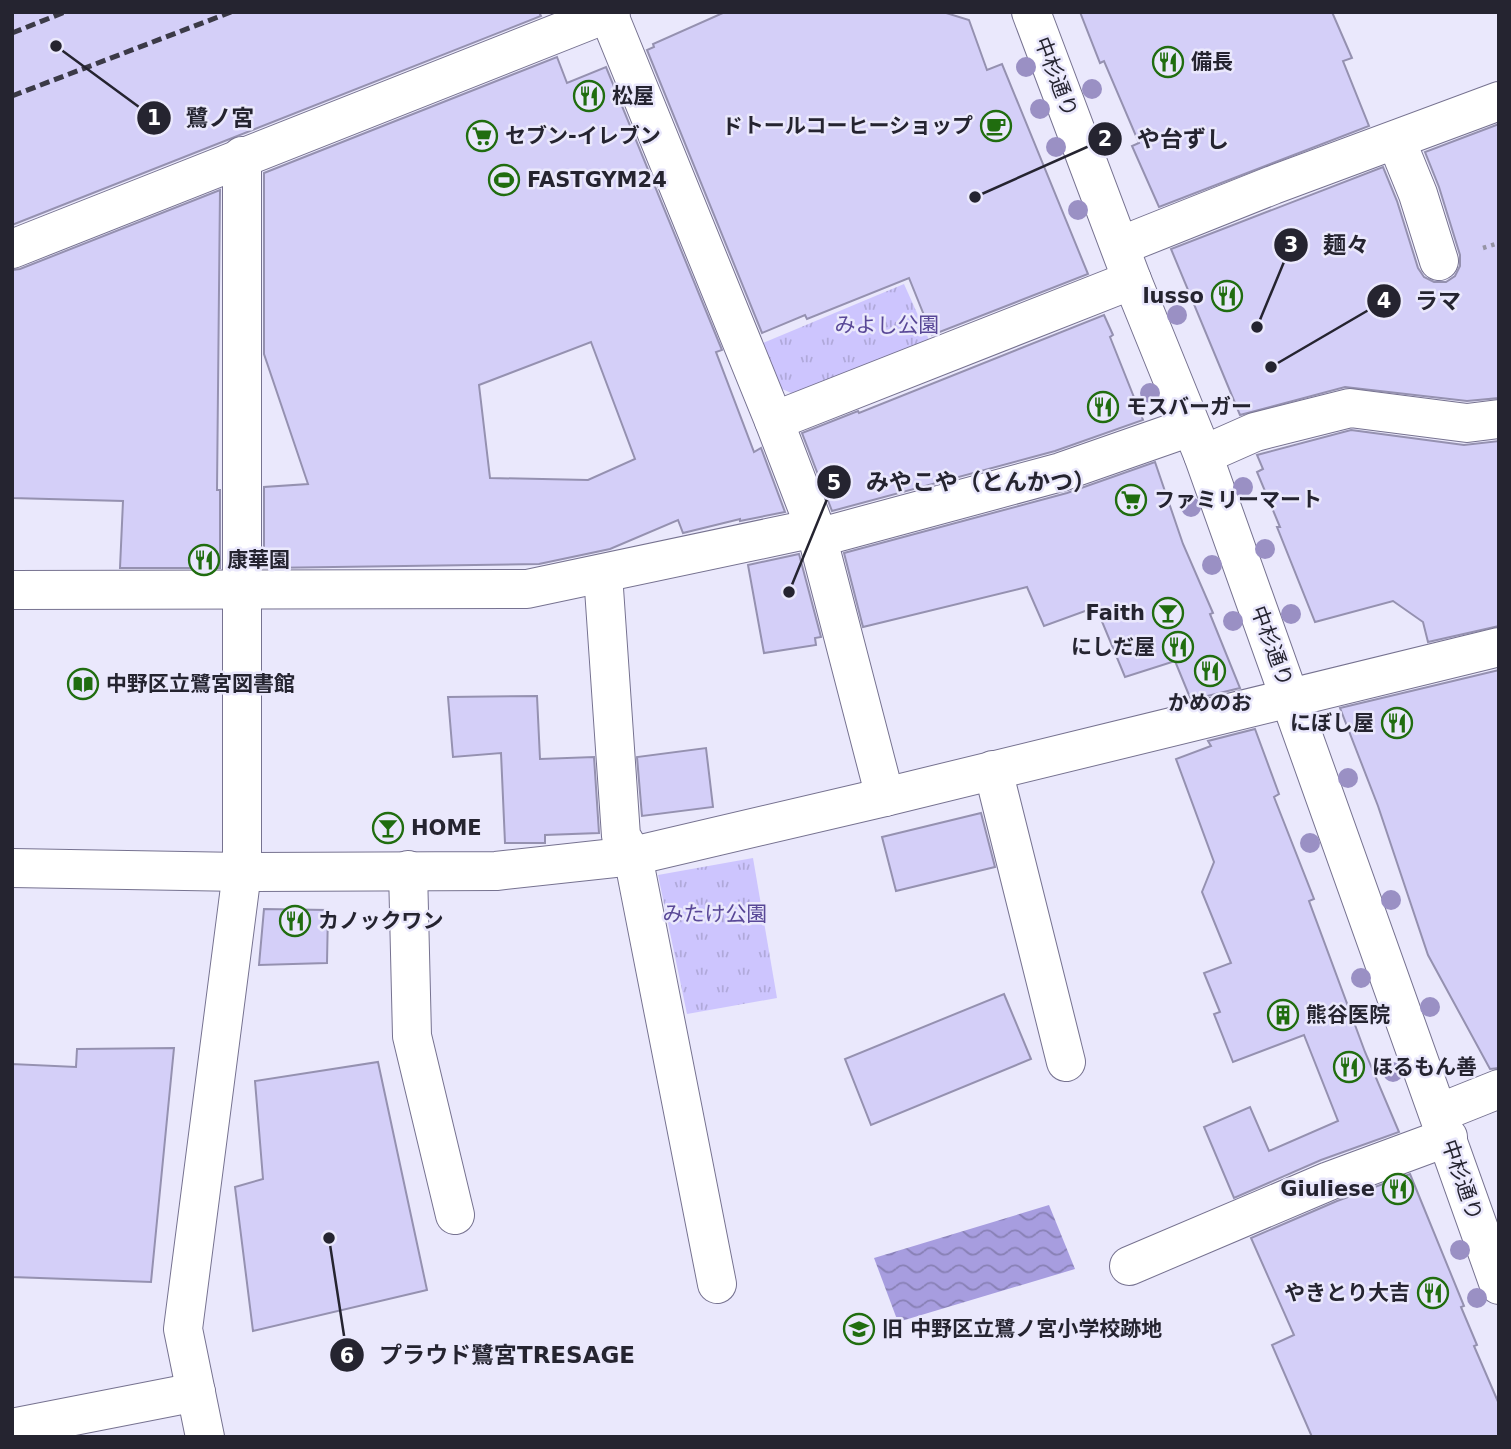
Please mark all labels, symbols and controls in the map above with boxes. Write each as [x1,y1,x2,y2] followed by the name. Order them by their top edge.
[1030,33,1082,121] street label: 中杉通り
[1151,45,1185,79] restaurant icon: 備長
[1191,50,1233,74] place label: 備長
[572,79,606,113] restaurant icon: 松屋
[612,84,654,108] place label: 松屋
[137,96,269,140] callout: 鷺ノ宮
[186,105,255,131] text: 鷺ノ宮
[147,106,161,130] text: 1
[979,109,1013,143] cafe icon: ドトールコーヒーショップ
[722,114,973,138] place label: ドトールコーヒーショップ
[1088,117,1243,161] callout: や台ずし
[465,119,499,153] supermarket icon: セブン-イレブン
[505,124,661,148] place label: セブン-イレブン
[1137,126,1229,152] text: や台ずし
[1098,127,1112,151] text: 2
[487,163,521,197] sports icon: FASTGYM24
[527,168,667,192] place label: FASTGYM24
[1274,223,1383,267] callout: 麺々
[1323,232,1369,258] text: 麺々
[1284,233,1298,257] text: 3
[1210,279,1244,313] restaurant icon: lusso
[1366,279,1475,323] callout: ラマ
[1142,284,1204,308] place label: lusso
[1415,288,1461,314] text: ラマ
[1377,289,1391,313] text: 4
[835,313,940,337] park label: みよし公園
[1086,390,1120,424] restaurant icon: モスバーガー
[1126,395,1252,419] place label: モスバーガー
[817,460,1110,504] callout: みやこや（とんかつ）
[866,469,1096,495] text: みやこや（とんかつ）
[827,471,841,495] text: 5
[1114,483,1148,517] supermarket icon: ファミリーマート
[1154,488,1322,512] place label: ファミリーマート
[187,543,221,577] restaurant icon: 康華園
[227,548,290,572] place label: 康華園
[1151,596,1185,630] bar icon: Faith
[1086,601,1145,625] place label: Faith
[1246,602,1298,690] street label: 中杉通り
[1161,630,1195,664] restaurant icon: にしだ屋
[1071,635,1155,659] place label: にしだ屋
[1193,654,1227,688] restaurant icon: かめのお
[66,667,100,701] library icon: 中野区立鷺宮図書館
[106,672,295,696] place label: 中野区立鷺宮図書館
[1168,691,1252,715] place label: かめのお
[1380,706,1414,740] restaurant icon: にぼし屋
[1290,711,1374,735] place label: にぼし屋
[371,811,405,845] bar icon: HOME
[411,816,482,840] place label: HOME
[663,902,768,926] park label: みたけ公園
[278,904,312,938] restaurant icon: カノックワン
[318,909,444,933] place label: カノックワン
[1266,998,1300,1032] building icon: 熊谷医院
[1306,1003,1390,1027] place label: 熊谷医院
[1332,1050,1366,1084] restaurant icon: ほるもん善
[1372,1055,1477,1079] place label: ほるもん善
[1437,1136,1487,1224] street label: 中杉通り
[1381,1172,1415,1206] restaurant icon: Giuliese
[1280,1177,1375,1201] place label: Giuliese
[1416,1276,1450,1310] restaurant icon: やきとり大吉
[1284,1281,1410,1305] place label: やきとり大吉
[842,1312,876,1346] school or university icon: 旧 中野区立鷺ノ宮小学校跡地
[882,1317,1162,1341] place label: 旧 中野区立鷺ノ宮小学校跡地
[330,1333,649,1377] callout: プラウド鷺宮TRESAGE
[379,1342,635,1368] text: プラウド鷺宮TRESAGE
[340,1344,354,1368] text: 6

